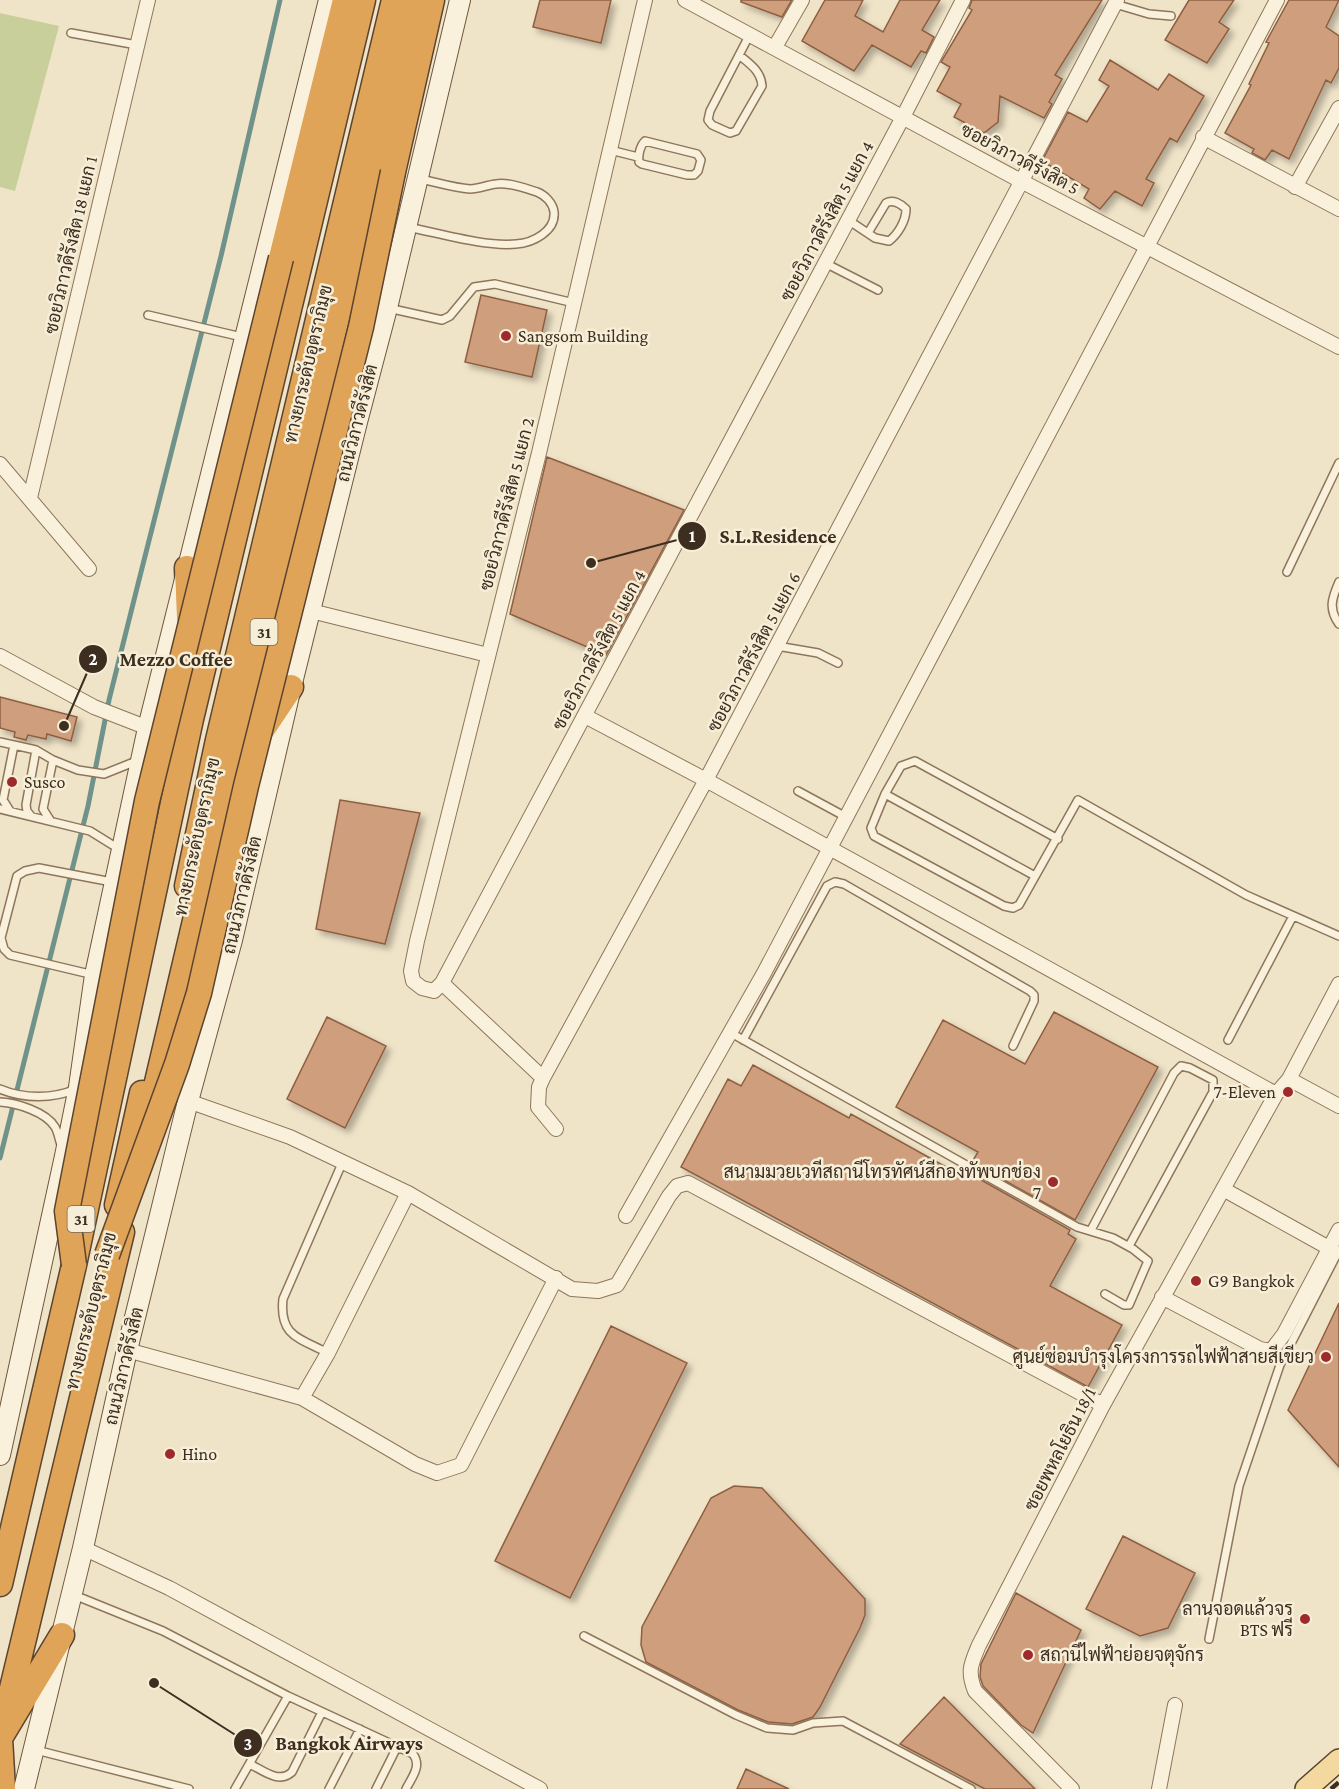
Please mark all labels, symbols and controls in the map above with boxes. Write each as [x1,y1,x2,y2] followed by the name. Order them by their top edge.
[957,117,1084,199] street label: ซอยวิภาวดีรังสิต 5
[774,136,878,304] street label: ซอยวิภาวดีรังสิต 5 แยก 4
[38,153,101,336] street label: ซอยวิภาวดีรังสิต 18 แยก 1
[279,283,338,446] street label: ทางยกระดับอุตราภิมุข
[518,326,649,346] place label: Sangsom Building
[499,329,513,343] marker: Sangsom Building
[330,361,381,484] street label: ถนนวิภาวดีรังสิต
[473,415,538,592] street label: ซอยวิภาวดีรังสิต 5 แยก 2
[677,517,848,555] callout: S.L.Residence
[720,525,836,547] text: S.L.Residence
[689,526,696,546] text: 1
[546,565,650,733] street label: ซอยวิภาวดีรังสิต 5 แยก 4
[701,567,805,735] street label: ซอยวิภาวดีรังสิต 5 แยก 6
[250,619,278,645] road number: 31
[78,640,245,678] callout: Mezzo Coffee
[119,648,233,670] text: Mezzo Coffee
[88,649,98,669] text: 2
[169,756,226,919] street label: ทางยกระดับอุตราภิมุข
[24,772,65,792] place label: Susco
[5,775,19,789] marker: Susco
[216,833,265,956] street label: ถนนวิภาวดีรังสิต
[1213,1082,1276,1102] place label: 7-Eleven
[1281,1085,1295,1099] marker: 7-Eleven
[724,1159,1041,1203] place label: สนามมวยเวทีสถานีโทรทัศน์สีกองทัพบกช่อง 7
[1046,1175,1060,1189] marker: สนามมวยเวทีสถานีโทรทัศน์สีกองทัพบกช่อง 7
[68,1206,94,1232] road number: 31
[61,1230,122,1392] street label: ทางยกระดับอุตราภิมุข
[1208,1271,1295,1291] place label: G9 Bangkok
[1189,1274,1203,1288] marker: G9 Bangkok
[98,1304,147,1427] street label: ถนนวิภาวดีรังสิต
[1013,1344,1314,1370] place label: ศูนย์ซ่อมบำรุงโครงการรถไฟฟ้าสายสีเขียว
[1319,1350,1333,1364] marker: ศูนย์ซ่อมบำรุงโครงการรถไฟฟ้าสายสีเขียว
[1018,1383,1100,1514] street label: ซอยพหลโยธิน 18/1
[182,1444,217,1464] place label: Hino
[163,1447,177,1461] marker: Hino
[1182,1597,1293,1640] place label: ลานจอดแล้วจร BTS ฟรี
[1298,1612,1312,1626] marker: ลานจอดแล้วจร BTS ฟรี
[1040,1642,1204,1667] place label: สถานีไฟฟ้าย่อยจตุจักร
[1021,1648,1035,1662] marker: สถานีไฟฟ้าย่อยจตุจักร
[233,1724,435,1762] callout: Bangkok Airways
[275,1732,423,1754] text: Bangkok Airways
[244,1734,252,1754] text: 3

